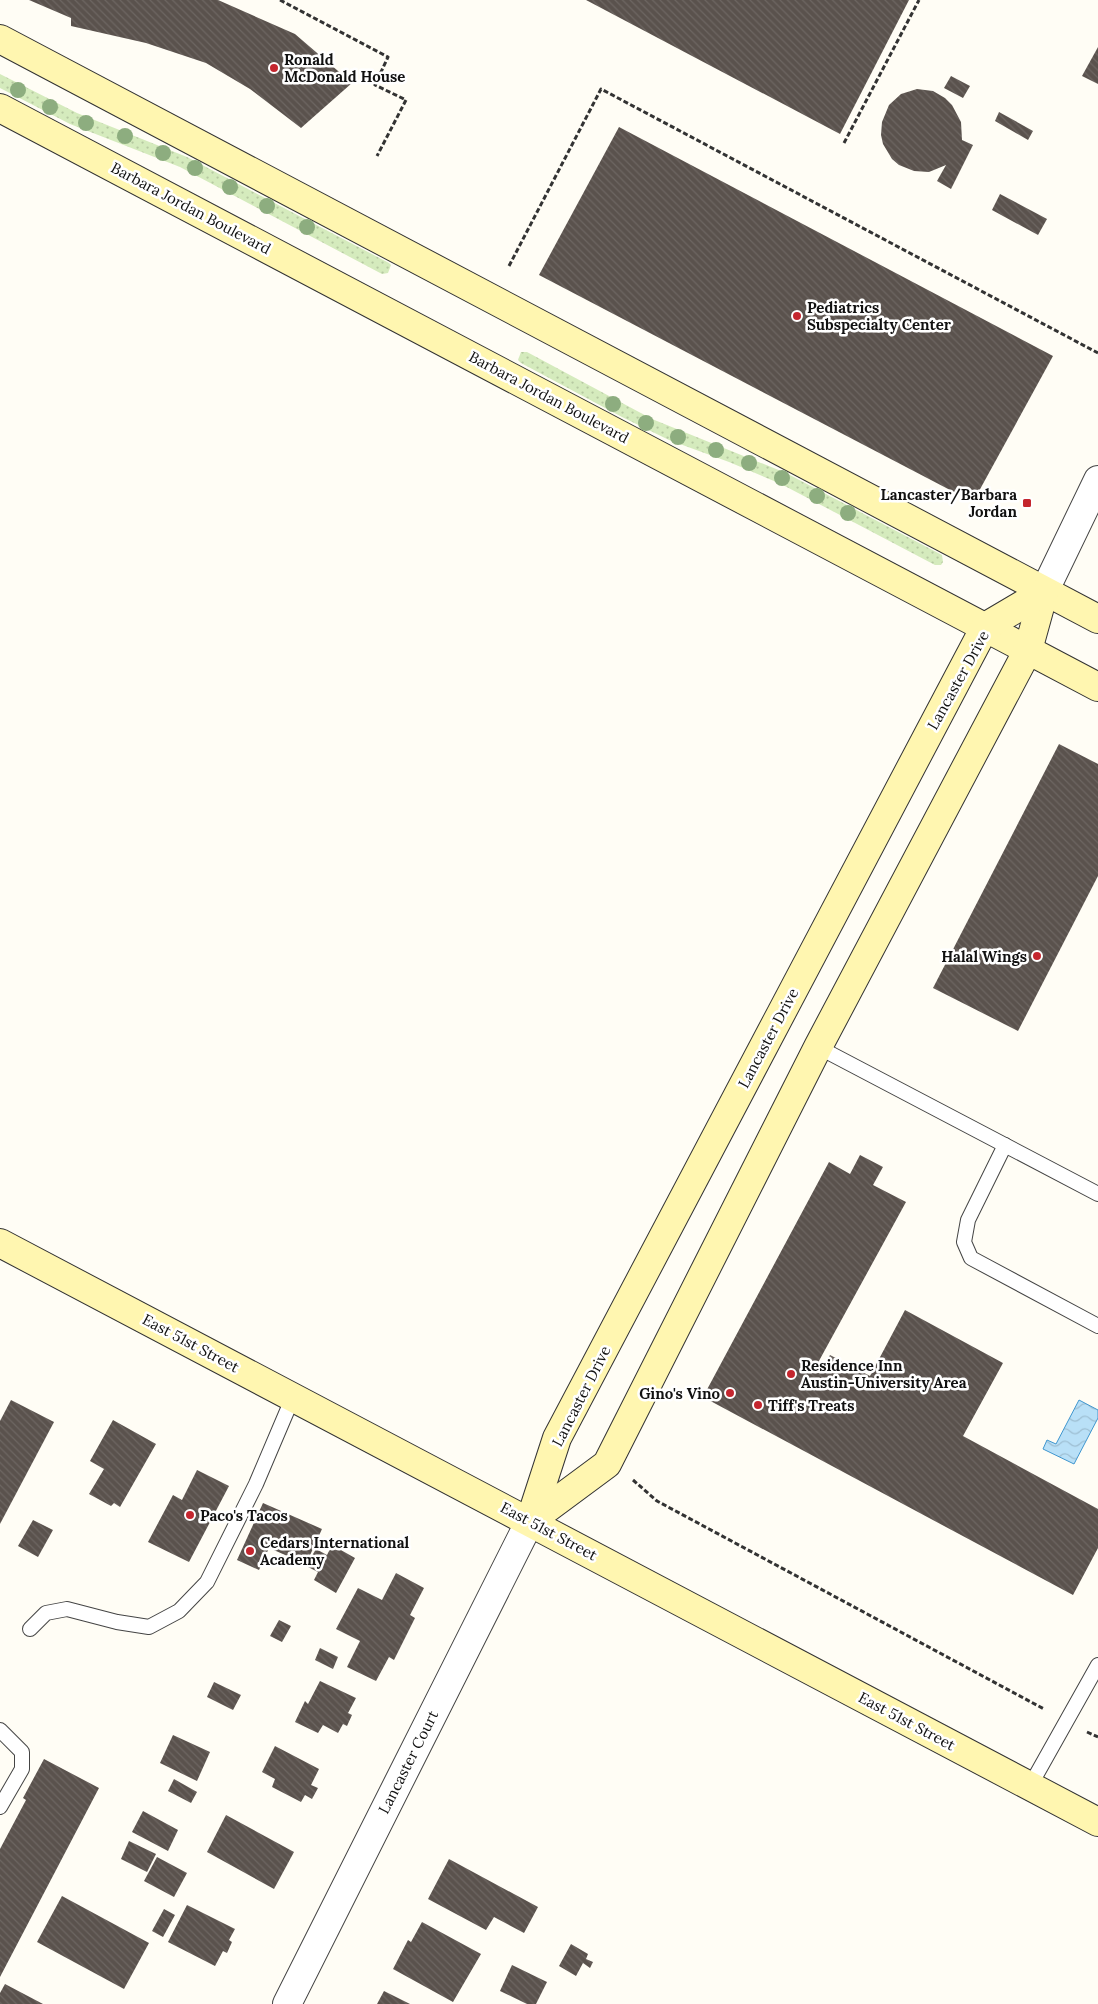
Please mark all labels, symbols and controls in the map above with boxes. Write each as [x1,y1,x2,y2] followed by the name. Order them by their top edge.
[284,50,405,86] place label: Ronald McDonald House
[268,62,280,74] marker: Ronald McDonald House
[108,158,274,258] street label: Barbara Jordan Boulevard
[807,298,952,334] place label: Pediatrics Subspecialty Center
[791,310,803,322] marker: Pediatrics Subspecialty Center
[466,347,632,447] street label: Barbara Jordan Boulevard
[881,485,1017,521] place label: Lancaster/Barbara Jordan
[1021,497,1033,509] marker: Lancaster/Barbara Jordan
[923,627,993,733] street label: Lancaster Drive
[941,947,1027,966] place label: Halal Wings
[1031,950,1043,962] marker: Halal Wings
[734,985,802,1091] street label: Lancaster Drive
[139,1310,243,1377] street label: East 51st Street
[547,1343,615,1449] street label: Lancaster Drive
[801,1356,967,1392] place label: Residence Inn Austin-University Area
[785,1368,797,1380] marker: Residence Inn Austin-University Area
[639,1384,721,1403] place label: Gino's Vino
[724,1387,736,1399] marker: Gino's Vino
[768,1396,854,1415] place label: Tiff's Treats
[752,1399,764,1411] marker: Tiff's Treats
[497,1498,601,1565] street label: East 51st Street
[200,1506,288,1525] place label: Paco's Tacos
[184,1509,196,1521] marker: Paco's Tacos
[260,1533,410,1569] place label: Cedars International Academy
[244,1545,256,1557] marker: Cedars International Academy
[855,1688,959,1755] street label: East 51st Street
[374,1707,442,1817] street label: Lancaster Court

